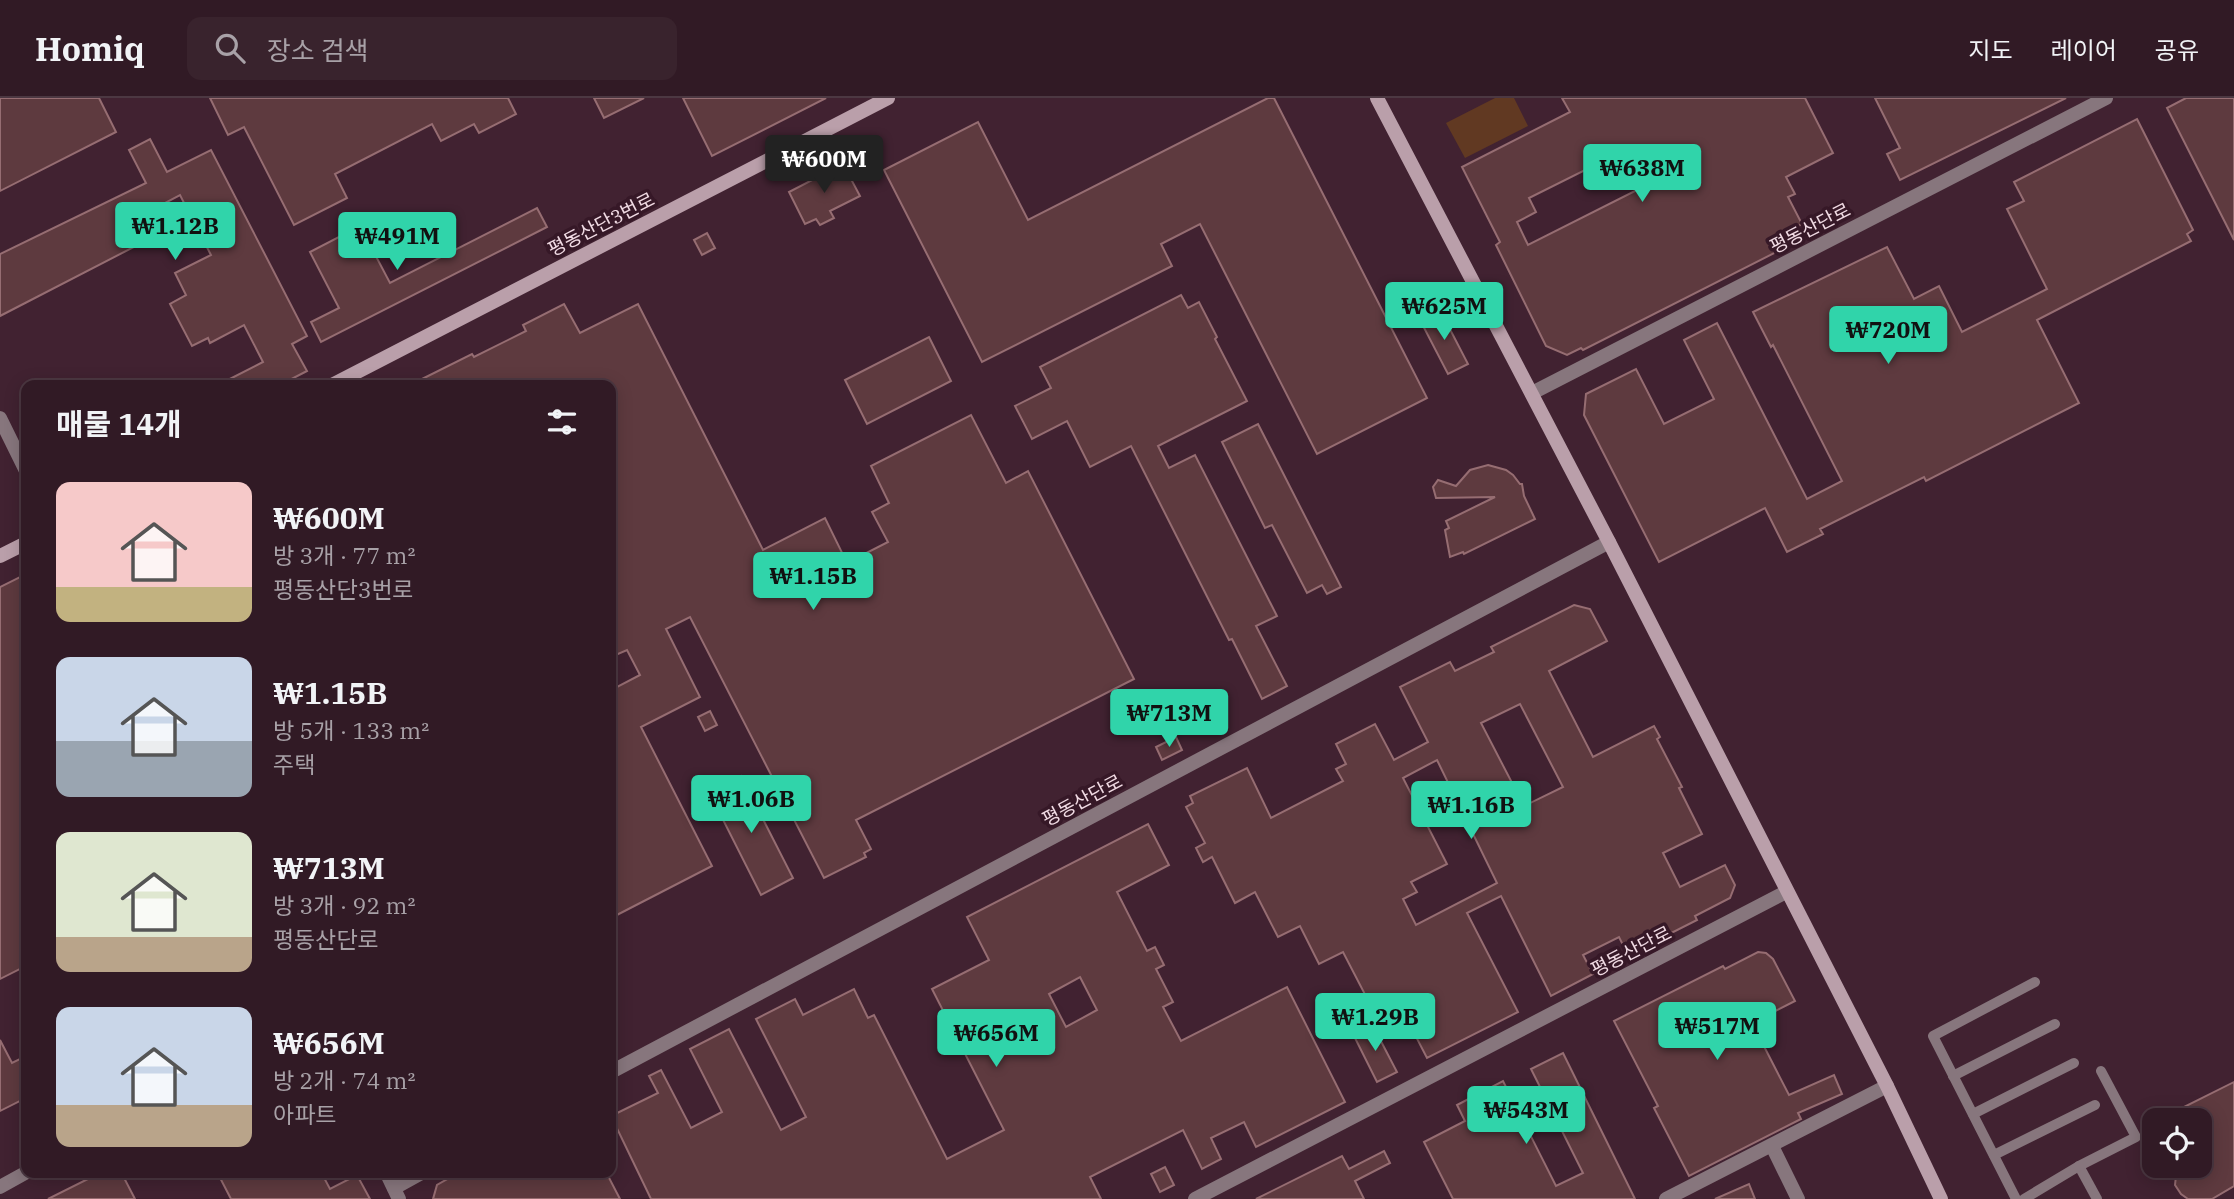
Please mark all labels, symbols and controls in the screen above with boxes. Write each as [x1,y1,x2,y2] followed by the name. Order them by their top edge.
[187,17,677,80] search box
[35,27,145,70] text: Homiq
[211,29,249,67] icon: search
[267,33,368,67] text: 장소 검색
[1968,34,2013,66] text: 지도
[2051,34,2117,66] text: 레이어
[2155,34,2199,66] text: 공유
[775,136,873,195] pin: ₩600M
[781,143,867,173] text: ₩600M
[1593,144,1691,204] pin: ₩638M
[1599,152,1685,182] text: ₩638M
[544,187,658,261] street label: 평동산단3번로
[1766,197,1854,259] street label: 평동산단로
[118,202,232,262] pin: ₩1.12B
[131,210,219,240] text: ₩1.12B
[348,212,446,272] pin: ₩491M
[354,220,440,250] text: ₩491M
[1395,282,1493,342] pin: ₩625M
[1401,290,1487,320] text: ₩625M
[1839,306,1937,366] pin: ₩720M
[1845,314,1931,344] text: ₩720M
[543,403,581,441] icon: filters
[56,404,182,443] text: 매물 14개
[273,498,385,537] text: ₩600M
[112,510,196,594] icon: home
[273,540,415,570] text: 방 3개 · 77 m²
[756,552,870,612] pin: ₩1.15B
[769,560,857,590] text: ₩1.15B
[273,574,414,604] text: 평동산단3번로
[273,673,387,712] text: ₩1.15B
[112,685,196,769] icon: home
[1120,690,1218,749] pin: ₩713M
[1126,697,1212,727] text: ₩713M
[273,715,429,745] text: 방 5개 · 133 m²
[273,749,315,779] text: 주택
[1038,769,1126,831] street label: 평동산단로
[694,776,808,835] pin: ₩1.06B
[1414,782,1528,841] pin: ₩1.16B
[707,783,795,813] text: ₩1.06B
[1427,789,1515,819] text: ₩1.16B
[273,848,385,887] text: ₩713M
[112,860,196,944] icon: home
[273,890,415,920] text: 방 3개 · 92 m²
[1587,920,1675,982] street label: 평동산단로
[273,924,379,954] text: 평동산단로
[1318,993,1432,1053] pin: ₩1.29B
[1331,1001,1419,1031] text: ₩1.29B
[1668,1002,1766,1062] pin: ₩517M
[947,1010,1045,1069] pin: ₩656M
[1674,1010,1760,1040] text: ₩517M
[953,1017,1039,1047] text: ₩656M
[273,1023,385,1062] text: ₩656M
[112,1035,196,1119] icon: home
[273,1065,415,1095] text: 방 2개 · 74 m²
[1477,1086,1575,1146] pin: ₩543M
[1483,1094,1569,1124] text: ₩543M
[273,1099,336,1129] text: 아파트
[2142,1108,2212,1178] map controls
[2142,1108,2212,1178] button: locate

